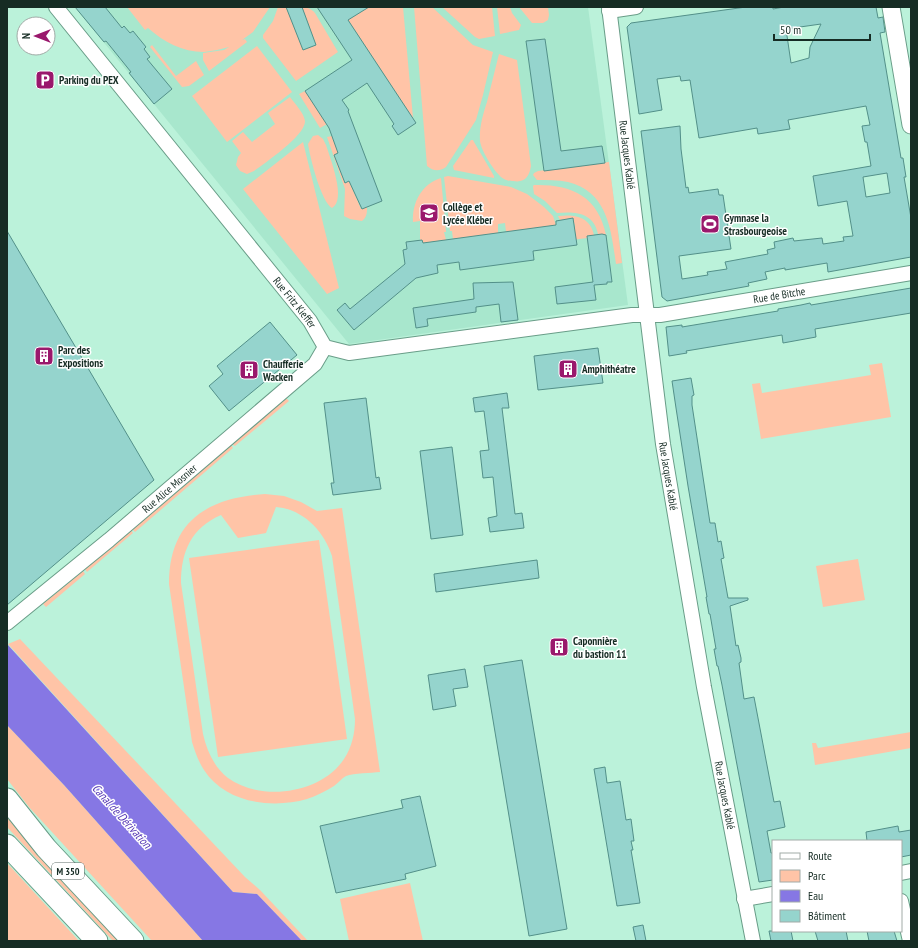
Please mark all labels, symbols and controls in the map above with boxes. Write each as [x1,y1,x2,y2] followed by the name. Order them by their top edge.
[16,16,56,56] north arrow
[774,16,870,42] scale bar
[780,22,801,37] text: 50 m
[19,33,33,39] text: N
[34,69,56,91] parking icon: Parking du PEX
[59,73,119,87] place label: Parking du PEX
[616,120,639,191] street label: Rue Jacques Kablé
[443,200,493,227] place label: Collège et Lycée Kléber
[418,202,440,224] school or university icon: Collège et Lycée Kléber
[724,211,787,238] place label: Gymnase la Strasbourgeoise
[699,213,721,235] sports icon: Gymnase la Strasbourgeoise
[270,274,320,330] street label: Rue Fritz Kieffer
[752,284,807,306] street label: Rue de Bitche
[58,343,103,370] place label: Parc des Expositions
[33,345,55,367] building icon: Parc des Expositions
[262,357,304,384] place label: Chaufferie Wacken
[557,358,579,380] building icon: Amphithéatre
[238,359,260,381] building icon: Chaufferie Wacken
[581,362,636,376] place label: Amphithéatre
[656,441,681,512] street label: Rue Jacques Kablé
[139,461,200,516] street label: Rue Alice Mosnier
[573,634,627,661] place label: Caponnière du bastion 11
[548,636,570,658] building icon: Caponnière du bastion 11
[711,760,738,831] street label: Rue Jacques Kablé
[89,781,155,852] water label: Canal de Dérivation
[772,840,902,932] legend
[808,848,832,863] text: Route
[52,863,84,879] road number: M 350
[808,868,826,883] text: Parc
[808,888,823,903] text: Eau
[808,908,846,923] text: Bâtiment

